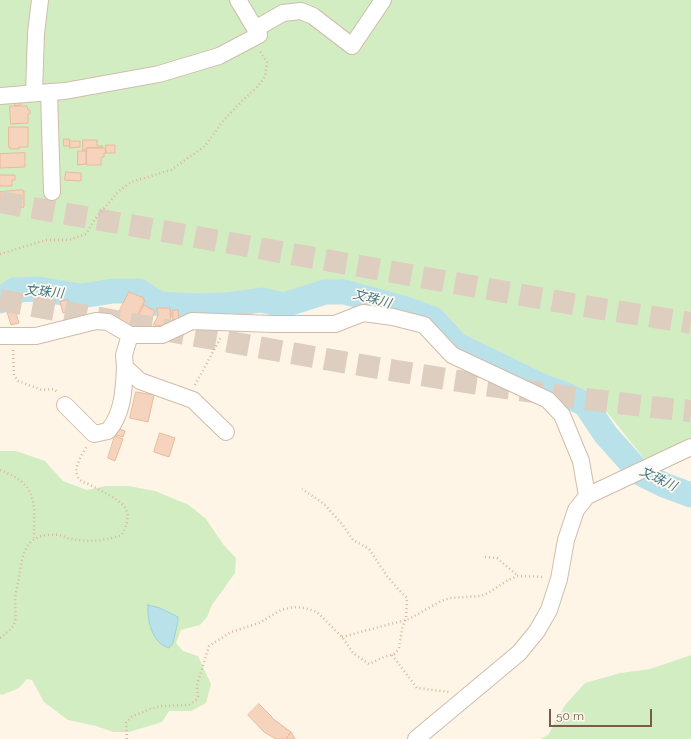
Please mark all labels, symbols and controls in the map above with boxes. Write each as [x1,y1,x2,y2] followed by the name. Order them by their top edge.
[24,283,64,301] water label: 文珠川
[351,286,393,312] water label: 文珠川
[637,463,679,495] water label: 文珠川
[551,701,654,727] scale bar
[556,709,584,723] text: 50 m

